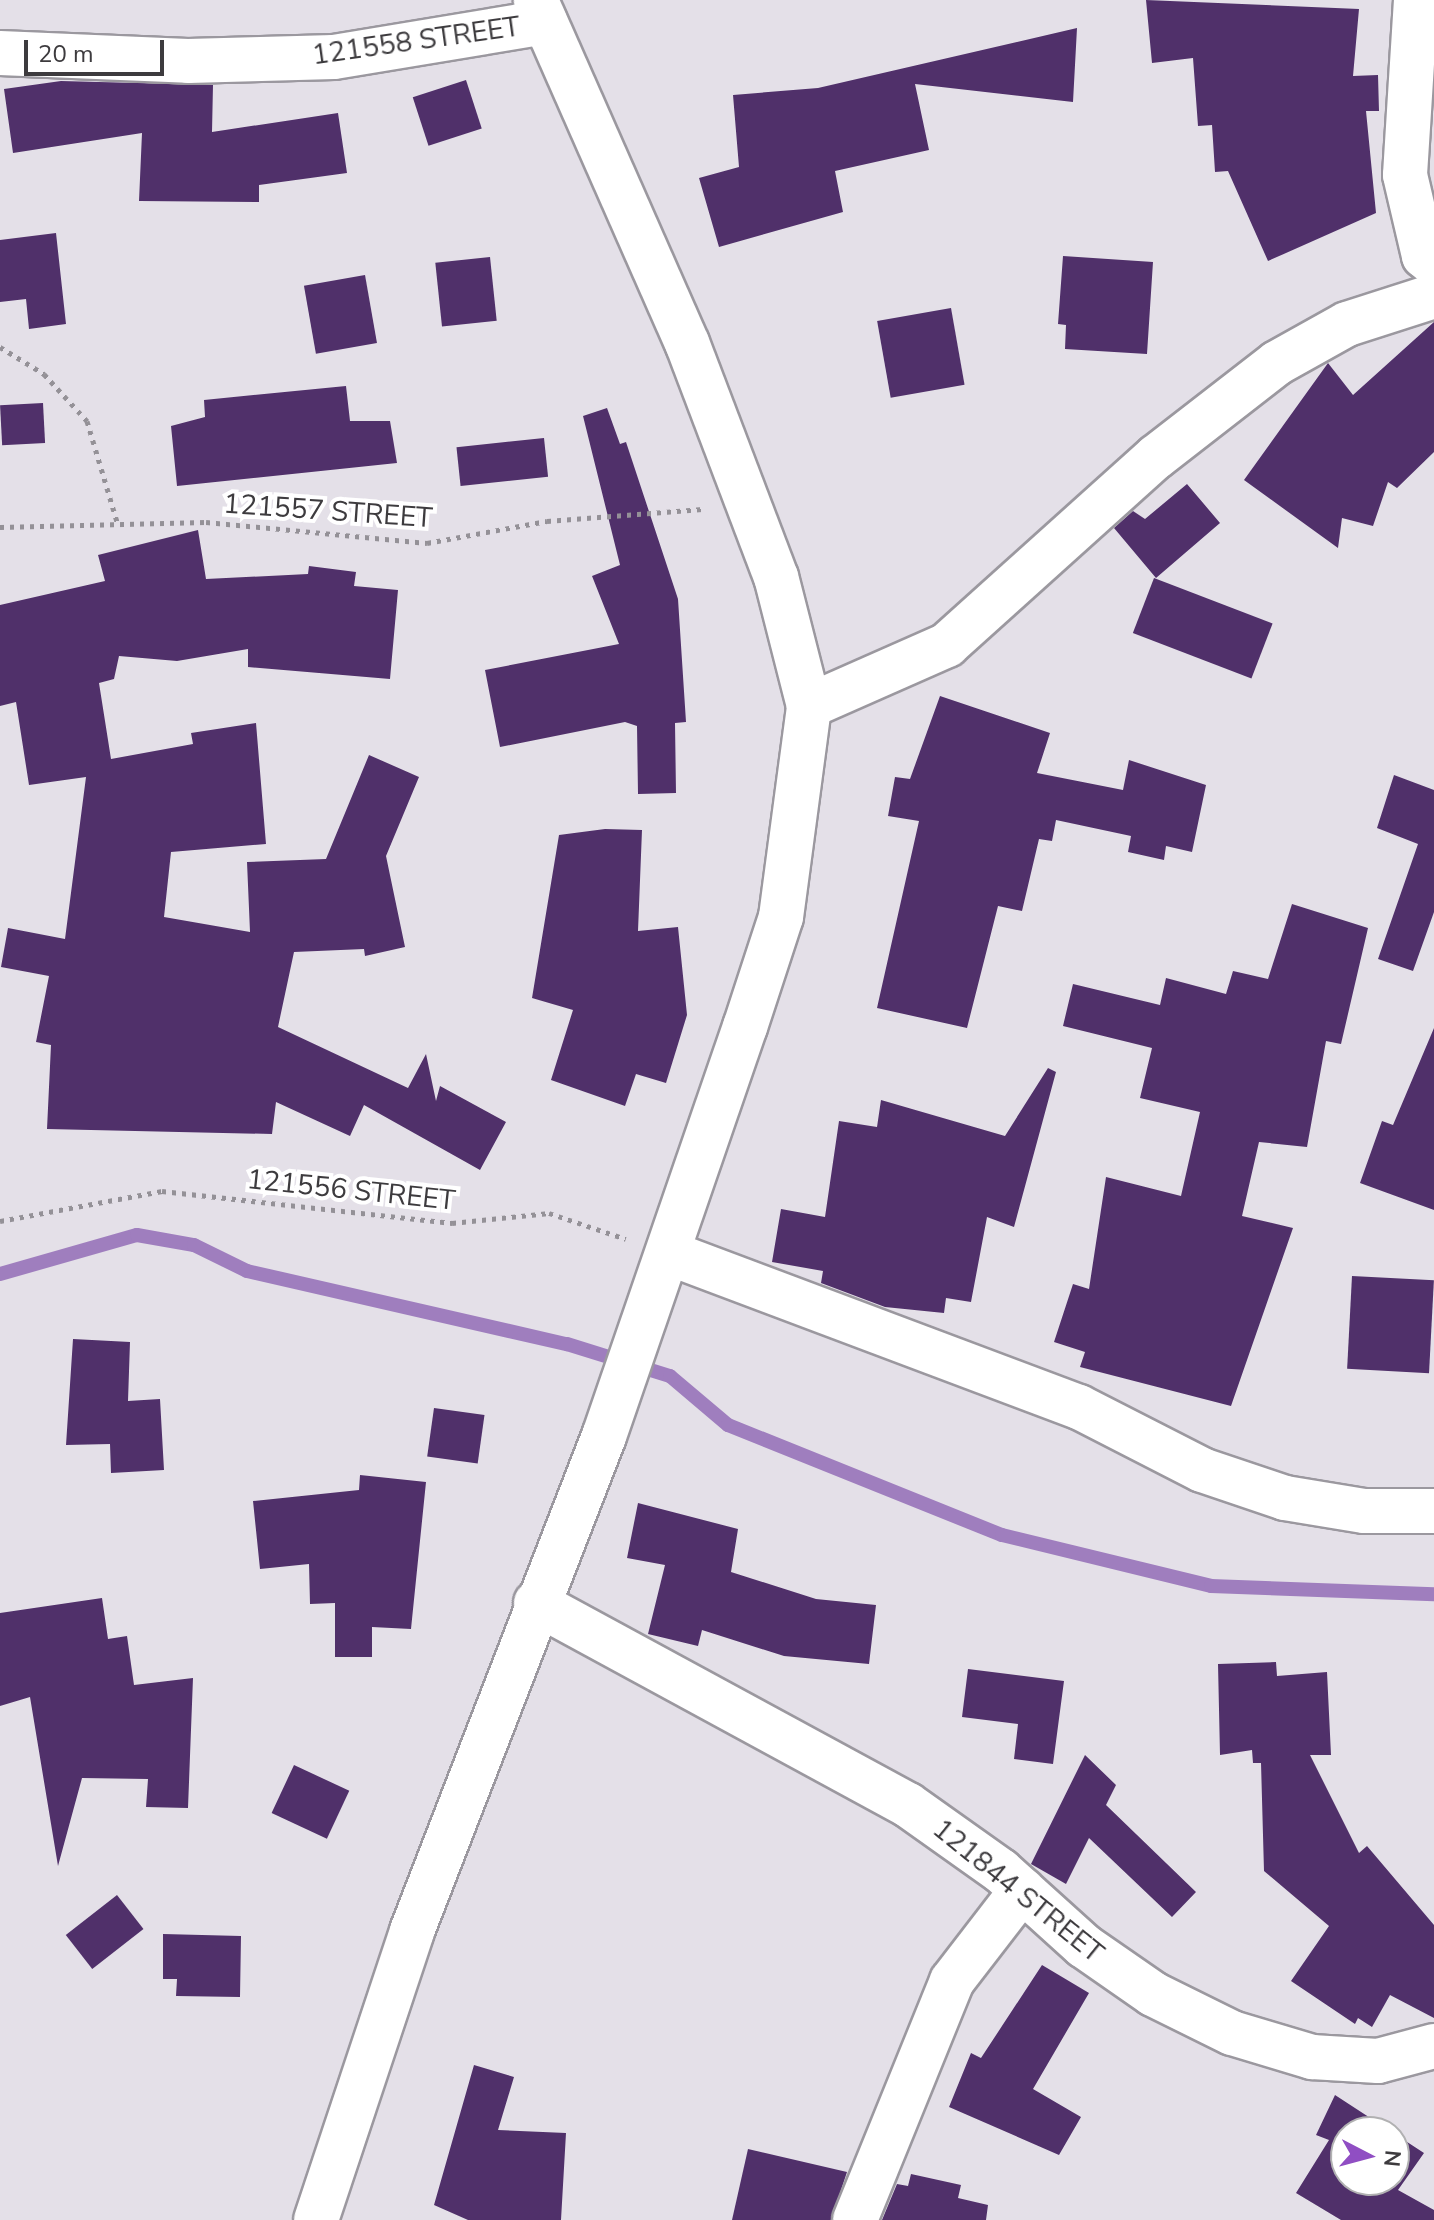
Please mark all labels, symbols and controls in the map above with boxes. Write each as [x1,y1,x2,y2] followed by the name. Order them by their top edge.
[310,10,522,72] street label: 121558 STREET
[28,24,168,74] scale bar
[38,38,94,70] text: 20 m
[222,487,434,535] street label: 121557 STREET
[245,1162,457,1218] street label: 121556 STREET
[926,1812,1110,1970] street label: 121844 STREET
[1330,2116,1410,2196] north arrow
[1376,2149,1408,2168] text: N

